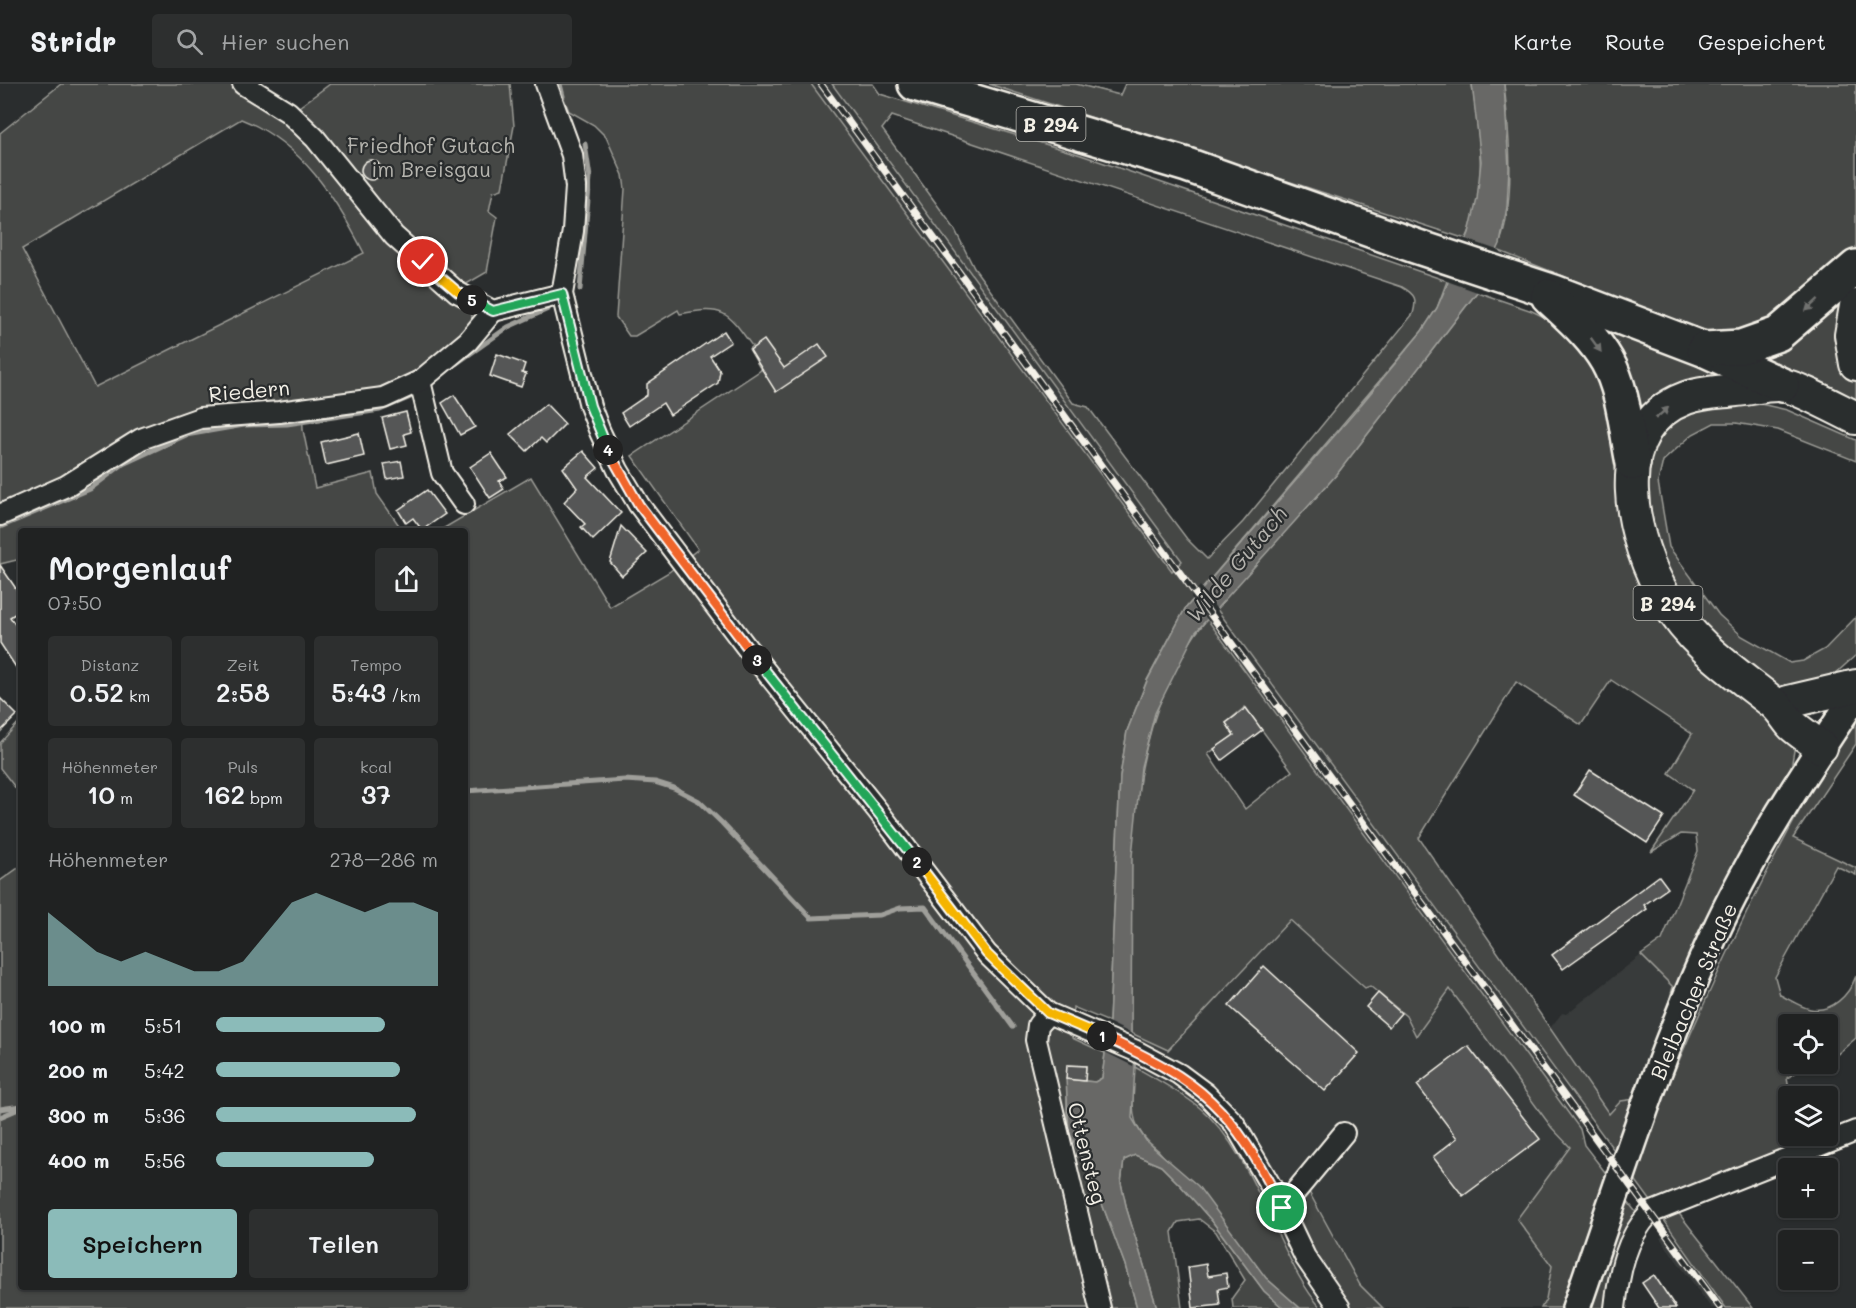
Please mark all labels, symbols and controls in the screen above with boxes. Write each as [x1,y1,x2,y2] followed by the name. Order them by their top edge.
[152,14,572,68] search box
[30,23,116,59] text: Stridr
[173,25,206,58] icon: search
[221,27,349,56] text: Hier suchen
[1514,28,1572,55] text: Karte
[1605,28,1665,55] text: Route
[1698,28,1826,55] text: Gespeichert
[1016,107,1086,141] road number: B 294
[347,131,515,182] park label: Friedhof Gutach im Breisgau
[397,236,448,287] pin
[406,245,439,278] icon: check
[457,285,487,315] pin: 5
[467,289,477,310] text: 5
[1805,298,1819,312] one-way arrow
[1589,338,1601,353] one-way arrow
[207,373,291,407] street label: Riedern
[1654,406,1669,420] one-way arrow
[593,435,623,465] pin: 4
[603,439,613,460] text: 4
[1179,500,1293,628] water label: Wilde Gutach
[48,545,231,588] text: Morgenlauf
[375,548,438,611] button: share
[1634,586,1702,620] road number: B 294
[48,589,102,615] text: 07:50
[742,645,772,675] pin: 3
[752,649,762,670] text: 3
[81,654,139,675] text: Distanz
[227,654,259,675] text: Zeit
[351,654,401,675] text: Tempo
[70,675,124,709] text: 0.52
[216,675,270,709] text: 2:58
[331,675,386,709] text: 5:43
[124,685,150,706] text: km
[386,685,421,706] text: /km
[62,756,158,777] text: Höhenmeter
[228,756,258,777] text: Puls
[360,756,392,777] text: kcal
[87,777,115,811] text: 10
[203,777,245,811] text: 162
[361,777,391,811] text: 37
[115,787,133,808] text: m
[245,787,283,808] text: bpm
[48,846,168,872] text: Höhenmeter
[330,846,438,872] text: 278–286 m
[902,847,932,877] pin: 2
[913,851,921,872] text: 2
[1644,898,1742,1084] street label: Bleibacher Straße
[48,1012,106,1038] text: 100 m
[144,1012,182,1038] text: 5:51
[1778,1014,1838,1290] map controls
[1778,1014,1838,1074] button: locate
[1087,1021,1117,1051] pin: 1
[1098,1025,1106,1046] text: 1
[48,1057,108,1083] text: 200 m
[144,1057,185,1083] text: 5:42
[1778,1086,1838,1146] button: layers
[1062,1099,1114,1207] street label: Ottensteg
[48,1102,109,1128] text: 300 m
[144,1102,186,1128] text: 5:36
[48,1147,109,1173] text: 400 m
[144,1147,186,1173] text: 5:56
[1778,1158,1838,1218] button: +
[1256,1182,1307,1233] pin
[1265,1191,1298,1224] icon: arrive
[48,1209,237,1278] button: Speichern
[249,1209,438,1278] button: Teilen
[1778,1230,1838,1290] button: −

